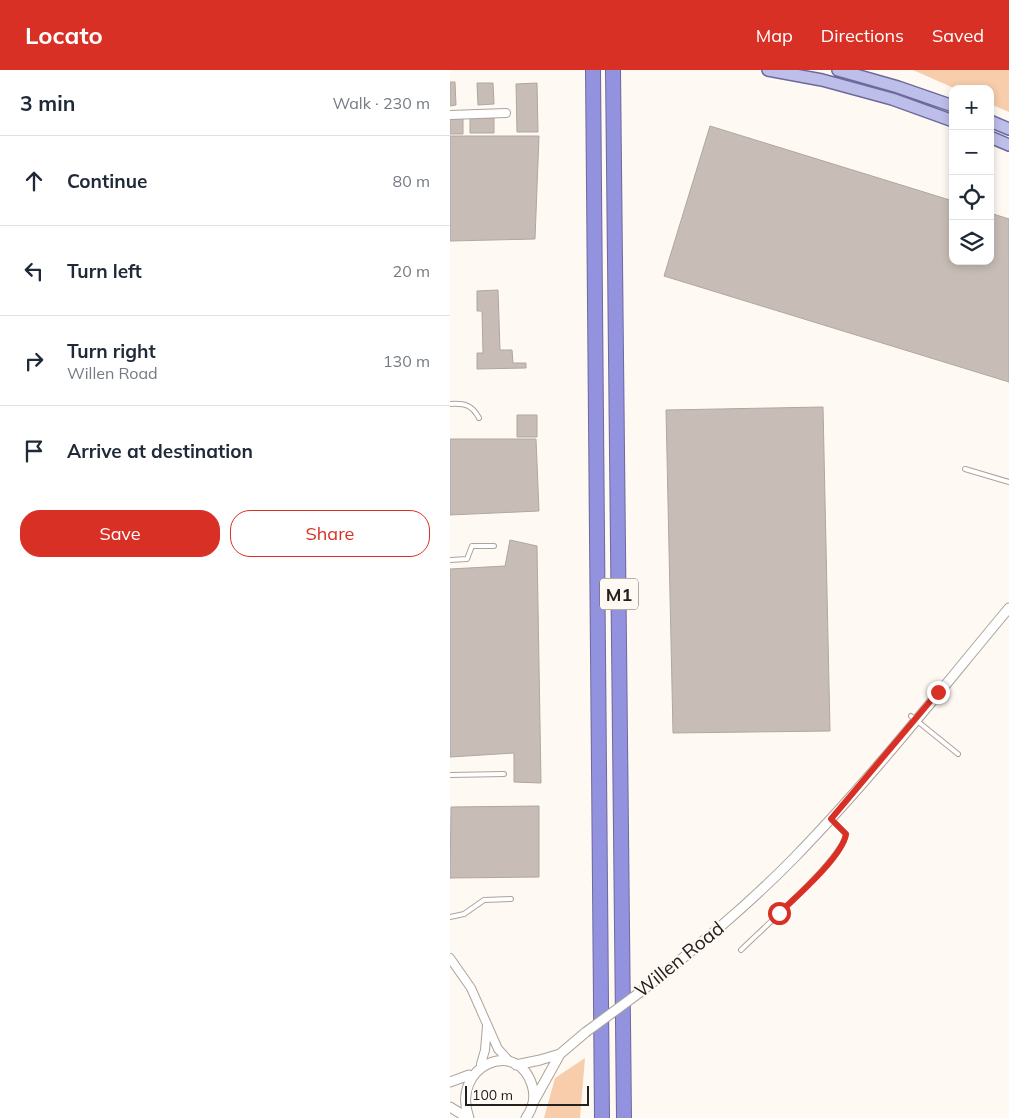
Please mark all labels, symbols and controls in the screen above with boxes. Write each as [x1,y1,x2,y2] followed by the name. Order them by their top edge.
[25,20,103,50] text: Locato
[756,24,793,47] text: Map
[821,24,904,47] text: Directions
[932,24,984,47] text: Saved
[949,85,994,265] map controls
[949,85,994,130] button: +
[20,90,75,116] text: 3 min
[332,93,430,113] text: Walk · 230 m
[949,130,994,175] button: −
[20,167,48,195] icon: ahead
[67,169,147,193] text: Continue
[393,171,430,191] text: 80 m
[949,175,994,220] button: locate
[949,220,994,265] button: layers
[20,257,48,285] icon: left
[67,259,142,283] text: Turn left
[393,261,430,281] text: 20 m
[67,339,156,363] text: Turn right
[20,347,48,375] icon: right
[383,351,430,371] text: 130 m
[67,363,158,383] text: Willen Road
[20,437,48,465] icon: arrive
[67,439,253,463] text: Arrive at destination
[20,510,220,557] button: Save
[230,510,430,557] button: Share
[600,578,638,610] road number: M1
[927,681,950,704] route end
[768,902,791,925] route start
[630,916,728,1002] street label: Willen Road
[465,1083,589,1106] scale bar
[472,1086,513,1104] text: 100 m

